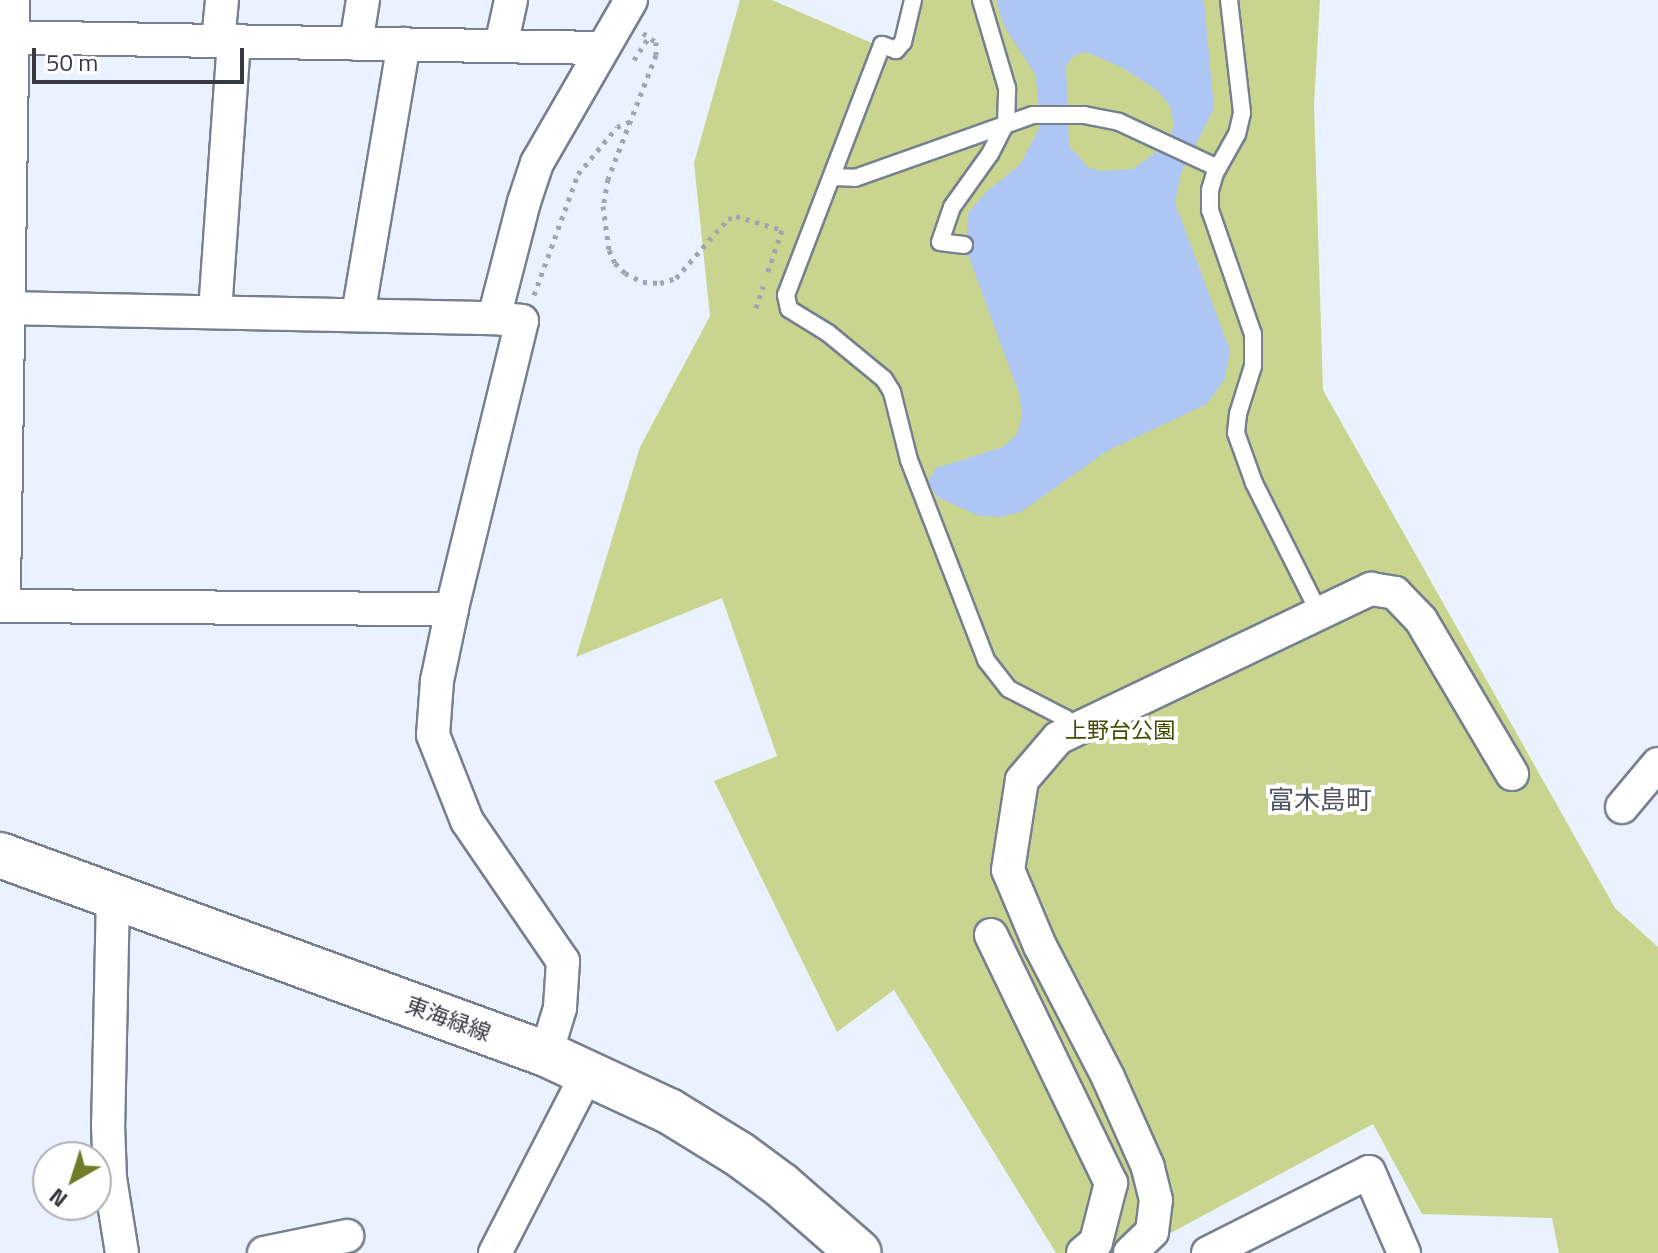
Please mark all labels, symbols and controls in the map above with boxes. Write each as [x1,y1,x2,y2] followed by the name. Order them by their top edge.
[36,32,248,82] scale bar
[46,44,98,80] text: 50 m
[1065,718,1175,744] park label: 上野台公園
[1268,784,1372,816] district label: 富木島町
[402,992,494,1046] street label: 東海緑線
[32,1141,112,1221] north arrow
[42,1180,75,1216] text: N

